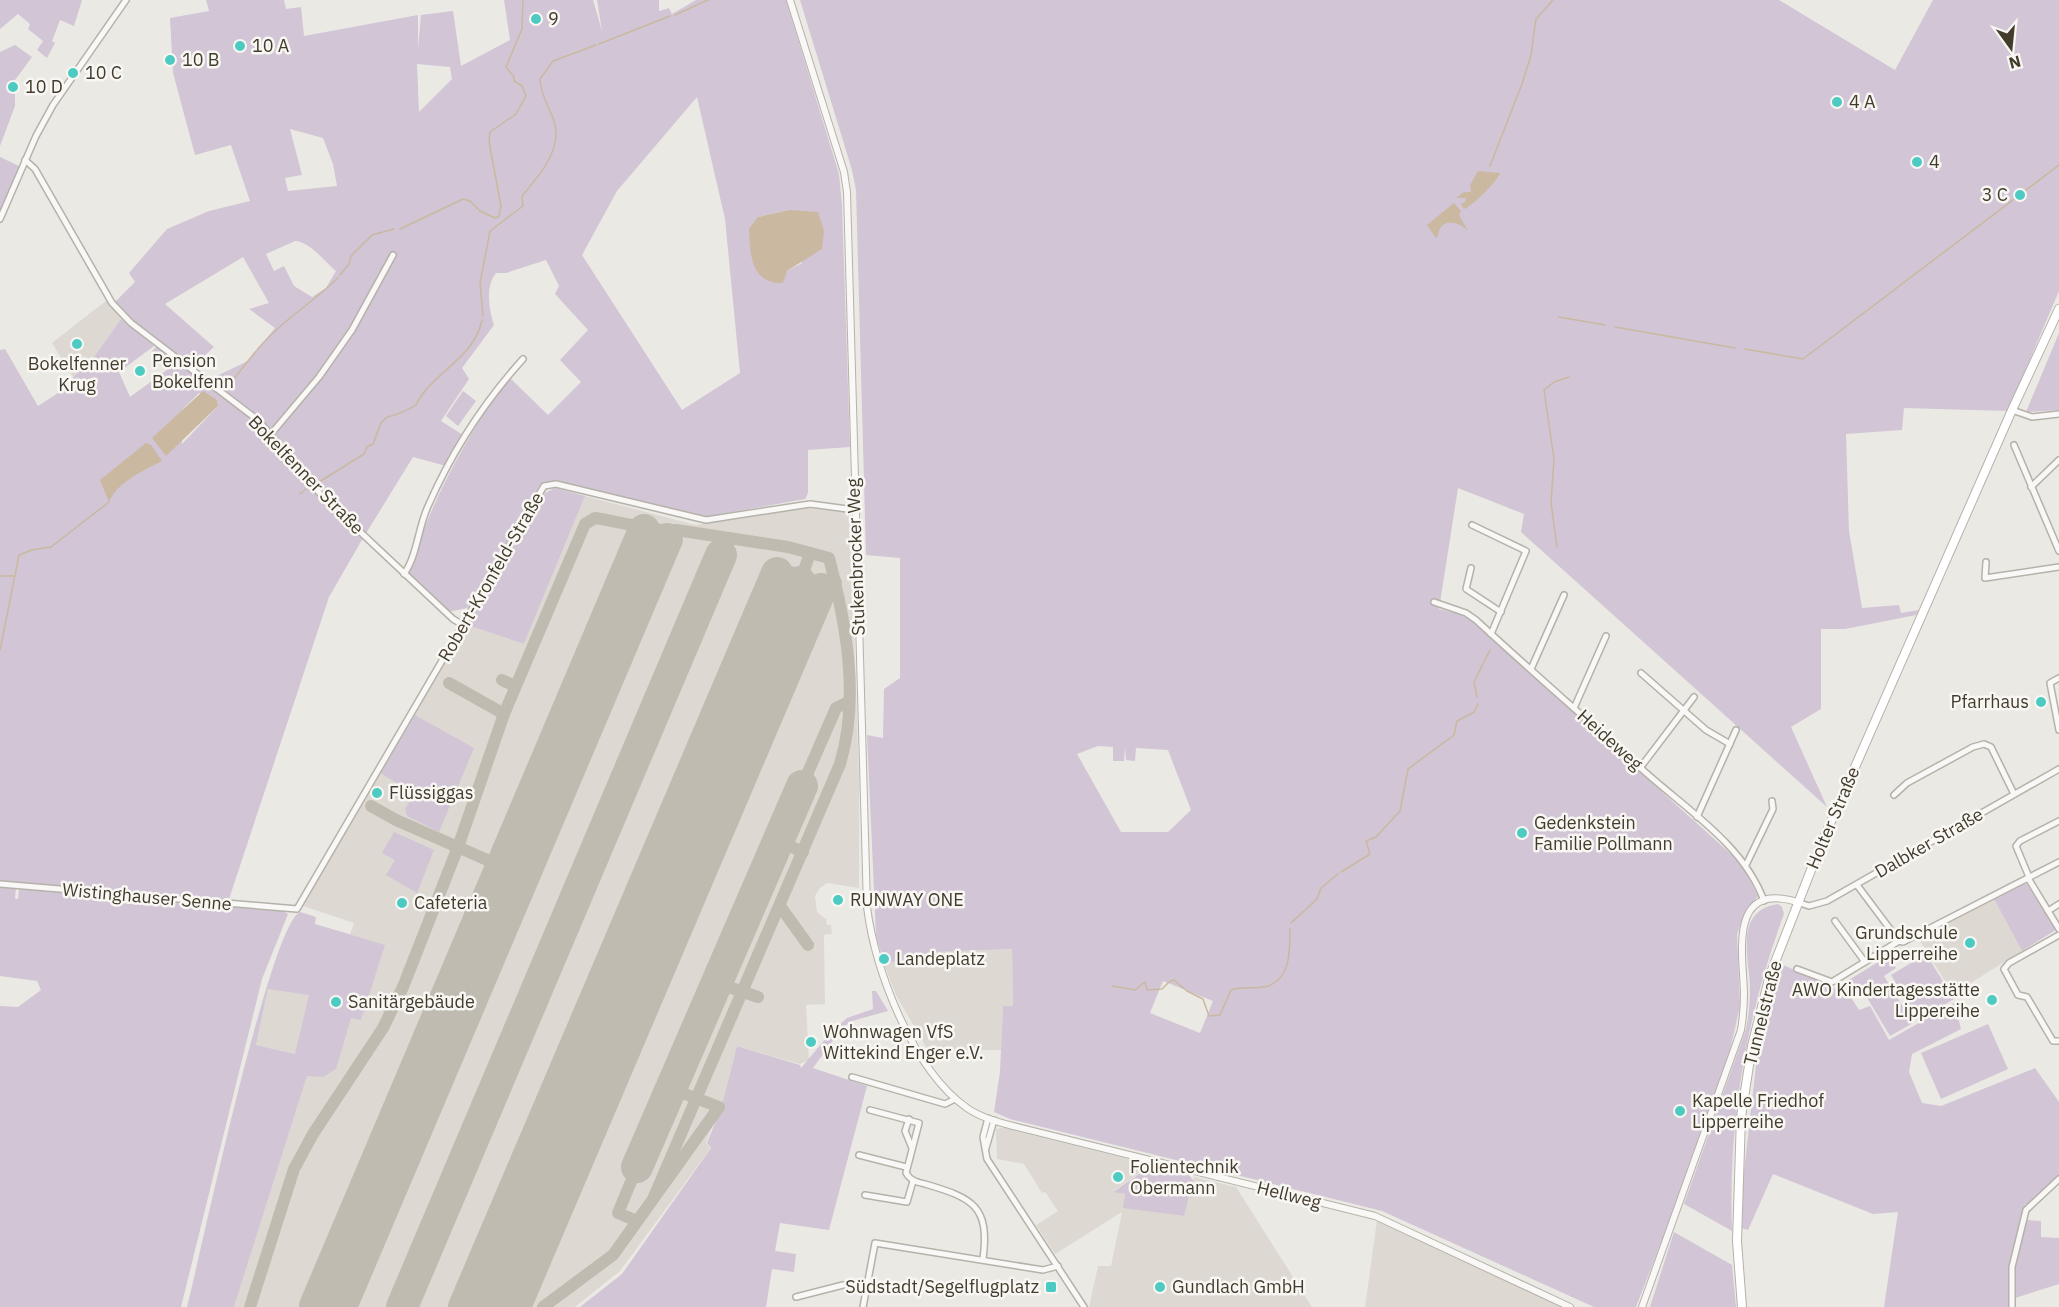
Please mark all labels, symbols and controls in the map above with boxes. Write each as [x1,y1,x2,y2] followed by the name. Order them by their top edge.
[548,7,559,30] place label: 9
[529,12,543,26] marker: 9
[1981,18,2041,78] north arrow
[252,34,290,57] place label: 10 A
[233,39,247,53] marker: 10 A
[182,48,220,71] place label: 10 B
[2007,51,2023,74] text: N
[163,53,177,67] marker: 10 B
[85,61,122,84] place label: 10 C
[66,66,80,80] marker: 10 C
[25,75,63,98] place label: 10 D
[6,80,20,94] marker: 10 D
[1849,90,1876,113] place label: 4 A
[1830,95,1844,109] marker: 4 A
[1929,150,1940,173] place label: 4
[1910,155,1924,169] marker: 4
[1982,183,2008,206] place label: 3 C
[2013,188,2027,202] marker: 3 C
[70,337,84,351] marker: Bokelfenner Krug
[152,349,234,393] place label: Pension Bokelfenn
[28,352,127,396] place label: Bokelfenner Krug
[133,364,147,378] marker: Pension Bokelfenn
[244,410,369,539] street label: Bokelfenner Straße
[841,477,870,636] street label: Stukenbrocker Weg
[433,488,548,665] street label: Robert-Kronfeld-Straße
[1951,690,2029,713] place label: Pfarrhaus
[2034,695,2048,709] marker: Pfarrhaus
[1573,704,1648,775] street label: Heideweg
[1801,763,1864,872] street label: Holter Straße
[389,781,473,804] place label: Flüssiggas
[370,786,384,800] marker: Flüssiggas
[1870,802,1987,883] street label: Dalbker Straße
[1534,811,1673,855] place label: Gedenkstein Familie Pollmann
[1515,826,1529,840] marker: Gedenkstein Familie Pollmann
[61,878,233,915] street label: Wistinghauser Senne
[850,888,964,911] place label: RUNWAY ONE
[414,891,488,914] place label: Cafeteria
[831,893,845,907] marker: RUNWAY ONE
[395,896,409,910] marker: Cafeteria
[1855,921,1958,965] place label: Grundschule Lipperreihe
[1963,936,1977,950] marker: Grundschule Lipperreihe
[896,947,985,970] place label: Landeplatz
[877,952,891,966] marker: Landeplatz
[1738,958,1787,1068] street label: Tunnelstraße
[1792,978,1980,1022] place label: AWO Kindertagesstätte Lippereihe
[348,990,475,1013] place label: Sanitärgebäude
[1985,993,1999,1007] marker: AWO Kindertagesstätte Lippereihe
[329,995,343,1009] marker: Sanitärgebäude
[823,1020,984,1064] place label: Wohnwagen VfS Wittekind Enger e.V.
[804,1035,818,1049] marker: Wohnwagen VfS Wittekind Enger e.V.
[1692,1089,1824,1133] place label: Kapelle Friedhof Lipperreihe
[1673,1104,1687,1118] marker: Kapelle Friedhof Lipperreihe
[1130,1155,1239,1199] place label: Folientechnik Obermann
[1111,1170,1125,1184] marker: Folientechnik Obermann
[1255,1175,1324,1214] street label: Hellweg
[845,1275,1039,1298] place label: Südstadt/Segelflugplatz
[1172,1275,1305,1298] place label: Gundlach GmbH
[1044,1280,1058,1294] marker: Südstadt/Segelflugplatz
[1153,1280,1167,1294] marker: Gundlach GmbH

